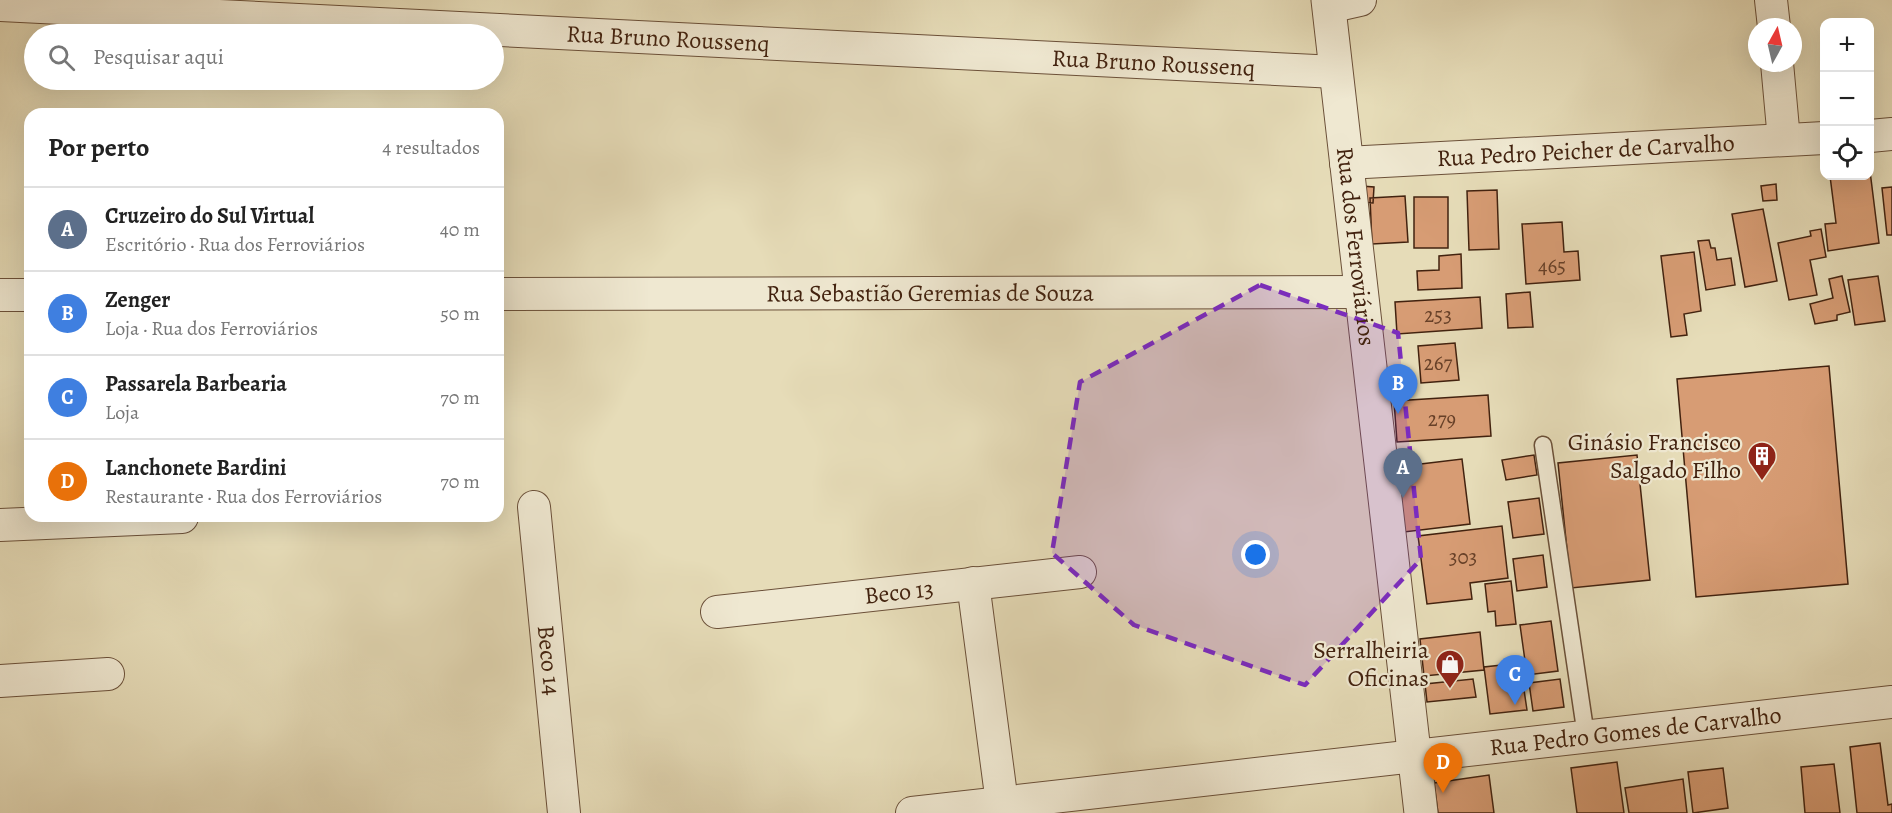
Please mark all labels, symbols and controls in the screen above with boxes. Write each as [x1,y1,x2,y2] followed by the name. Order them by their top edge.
[566,17,771,60] street label: Rua Bruno Roussenq
[1748,18,1802,72] north arrow
[1820,18,1874,180] map controls
[1820,18,1874,72] button: +
[24,24,504,90] search box
[45,41,78,74] icon: search
[93,42,224,72] text: Pesquisar aqui
[1051,42,1256,84] street label: Rua Bruno Roussenq
[1820,72,1874,126] button: −
[1820,126,1874,180] button: locate
[1436,127,1735,174] street label: Rua Pedro Peicher de Carvalho
[48,130,149,165] text: Por perto
[382,134,480,161] text: 4 resultados
[1329,145,1383,348] street label: Rua dos Ferroviários
[105,201,314,231] text: Cruzeiro do Sul Virtual
[61,216,74,243] text: A
[440,216,480,243] text: 40 m
[105,231,365,258] text: Escritório · Rua dos Ferroviários
[1538,252,1566,280] house number: 465
[766,277,1095,309] street label: Rua Sebastião Geremias de Souza
[105,285,170,315] text: Zenger
[61,300,74,327] text: B
[440,300,480,327] text: 50 m
[1424,301,1452,329] house number: 253
[105,315,318,342] text: Loja · Rua dos Ferroviários
[1424,349,1452,377] house number: 267
[1378,364,1418,414] pin: B
[105,369,287,399] text: Passarela Barbearia
[61,384,74,411] text: C
[440,384,480,411] text: 70 m
[105,399,139,426] text: Loja
[1428,405,1456,433] house number: 279
[1568,426,1741,486] place label: Ginásio Francisco Salgado Filho
[1746,440,1778,482] building icon: Ginásio Francisco Salgado Filho
[1384,448,1422,498] pin: A
[105,453,286,483] text: Lanchonete Bardini
[61,468,74,495] text: D
[440,468,480,495] text: 70 m
[105,483,382,510] text: Restaurante · Rua dos Ferroviários
[1241,540,1270,569] your location
[1449,543,1477,571] house number: 303
[863,572,935,612] street label: Beco 13
[530,624,568,697] street label: Beco 14
[1313,634,1430,694] place label: Serralheiria Oficinas
[1434,648,1466,690] shop icon: Serralheiria Oficinas
[1496,656,1534,705] pin: C
[1488,699,1783,763] street label: Rua Pedro Gomes de Carvalho
[1424,744,1462,793] pin: D

